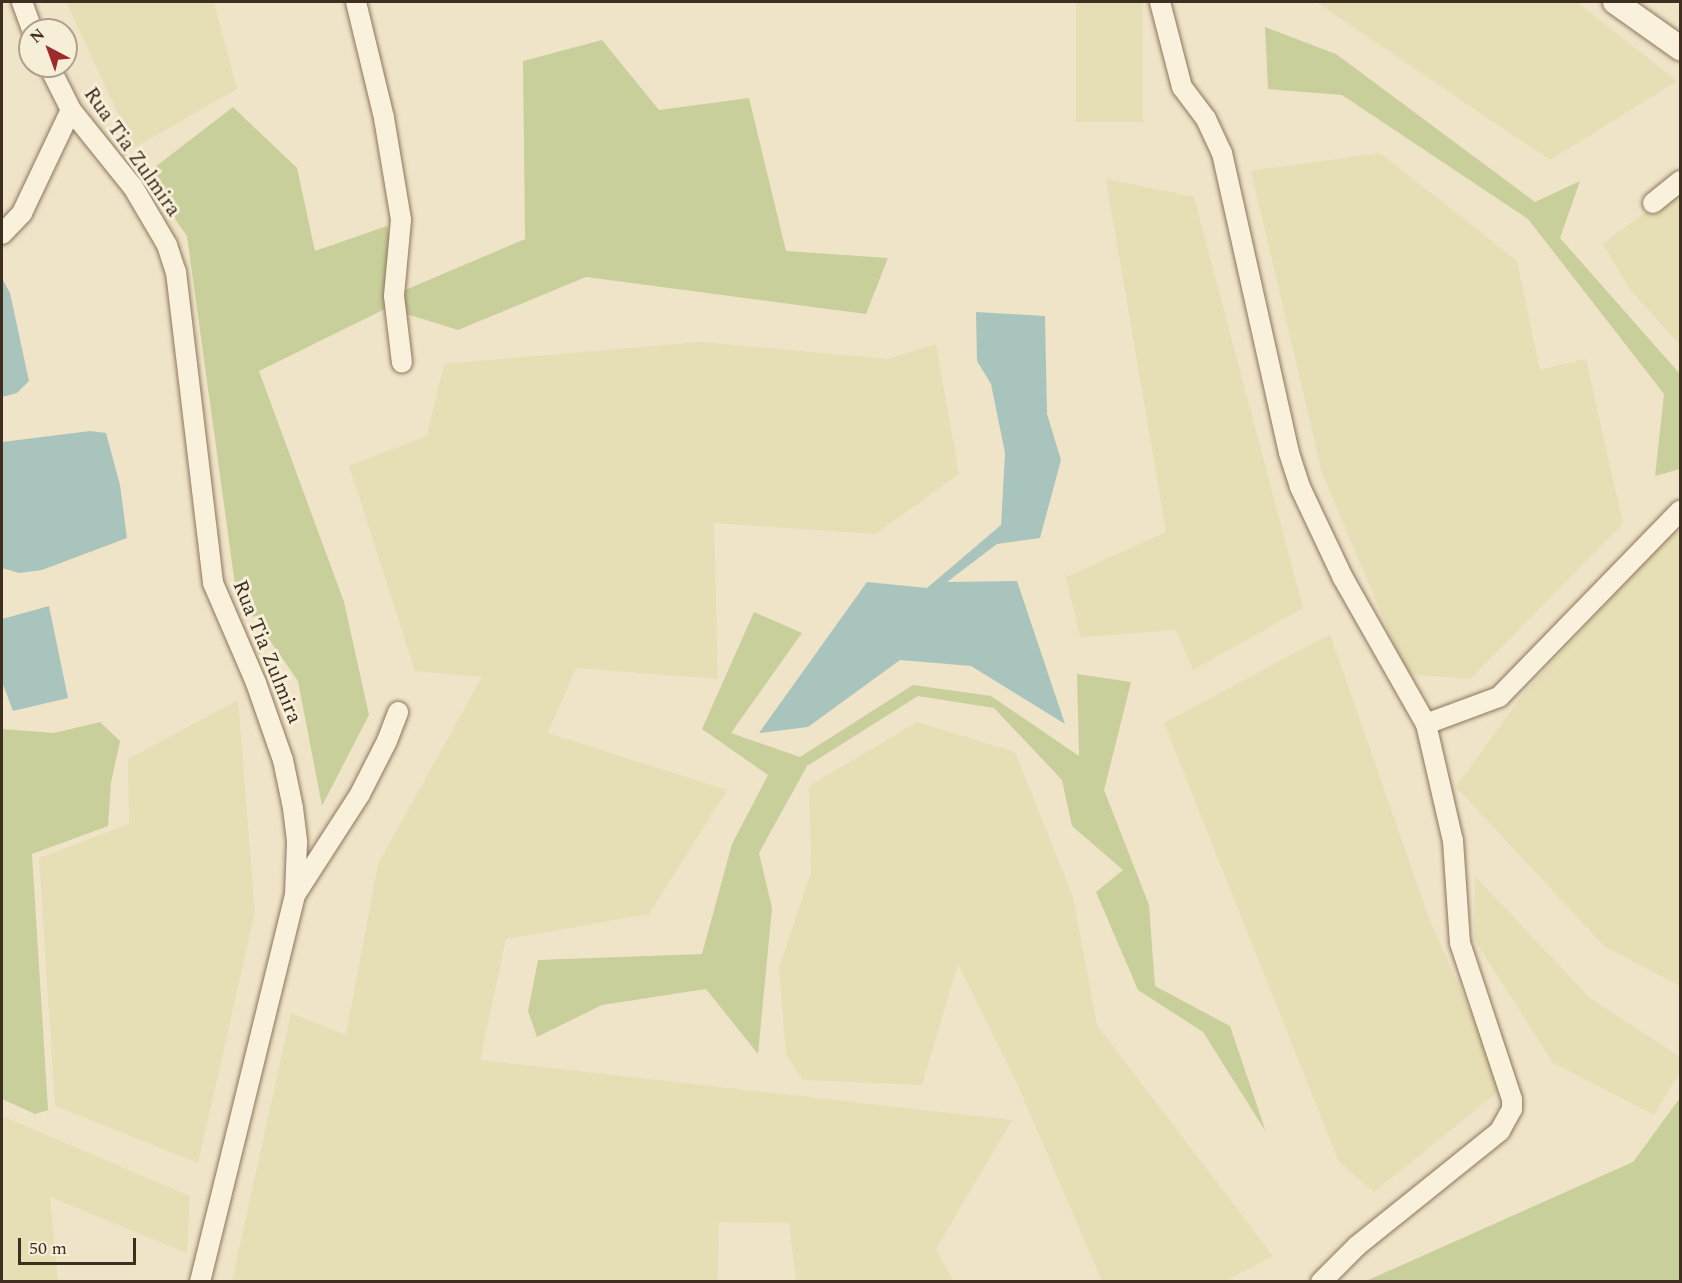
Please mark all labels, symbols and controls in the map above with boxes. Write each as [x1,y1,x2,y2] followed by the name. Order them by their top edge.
[18,18,78,78] north arrow
[25,23,50,49] text: N
[78,82,186,222] street label: Rua Tia Zulmira
[227,577,307,727] street label: Rua Tia Zulmira
[21,1226,140,1264] scale bar
[29,1235,67,1262] text: 50 m

